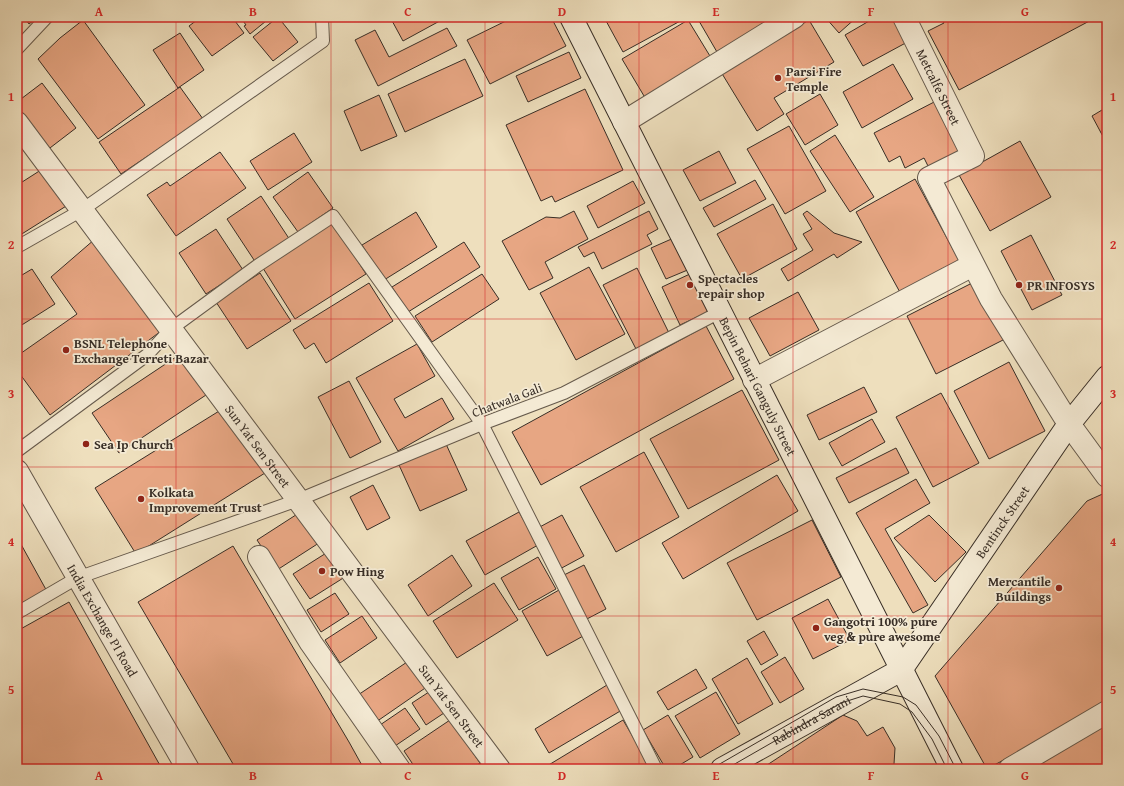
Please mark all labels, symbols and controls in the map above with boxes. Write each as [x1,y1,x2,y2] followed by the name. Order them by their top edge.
[95,2,104,21] text: A
[249,2,257,21] text: B
[404,2,412,21] text: C
[558,2,566,21] text: D
[713,2,720,21] text: E
[868,2,875,21] text: F
[1021,2,1029,21] text: G
[912,45,966,129] street label: Metcalfe Street
[786,62,842,96] place label: Parsi Fire Temple
[773,73,783,83] marker: Parsi Fire Temple
[8,87,14,106] text: 1
[1110,87,1116,106] text: 1
[8,235,15,254] text: 2
[1110,235,1117,254] text: 2
[698,269,765,303] place label: Spectacles repair shop
[1027,276,1095,295] place label: PR INFOSYS
[685,280,695,290] marker: Spectacles repair shop
[1014,280,1024,290] marker: PR INFOSYS
[715,313,802,460] street label: Bepin Behari Ganguly Street
[74,334,209,368] place label: BSNL Telephone Exchange Terreti Bazar
[61,345,71,355] marker: BSNL Telephone Exchange Terreti Bazar
[469,378,545,422] street label: Chatwala Gali
[8,384,14,403] text: 3
[1110,384,1116,403] text: 3
[221,400,296,492] street label: Sun Yat Sen Street
[94,435,173,454] place label: Sea Ip Church
[81,439,91,449] marker: Sea Ip Church
[971,481,1034,562] street label: Bentinck Street
[149,483,262,517] place label: Kolkata Improvement Trust
[136,494,146,504] marker: Kolkata Improvement Trust
[8,532,15,551] text: 4
[1110,532,1117,551] text: 4
[63,560,142,680] street label: India Exchange PI Road
[330,562,384,581] place label: Pow Hing
[317,566,327,576] marker: Pow Hing
[988,572,1051,606] place label: Mercantile Buildings
[1054,583,1064,593] marker: Mercantile Buildings
[824,612,940,646] place label: Gangotri 100% pure veg & pure awesome
[811,623,821,633] marker: Gangotri 100% pure veg & pure awesome
[414,660,489,752] street label: Sun Yat Sen Street
[8,680,15,699] text: 5
[1110,680,1117,699] text: 5
[768,690,854,749] street label: Rabindra Sarani
[95,766,104,785] text: A
[249,766,257,785] text: B
[404,766,412,785] text: C
[558,766,566,785] text: D
[713,766,720,785] text: E
[868,766,875,785] text: F
[1021,766,1029,785] text: G

